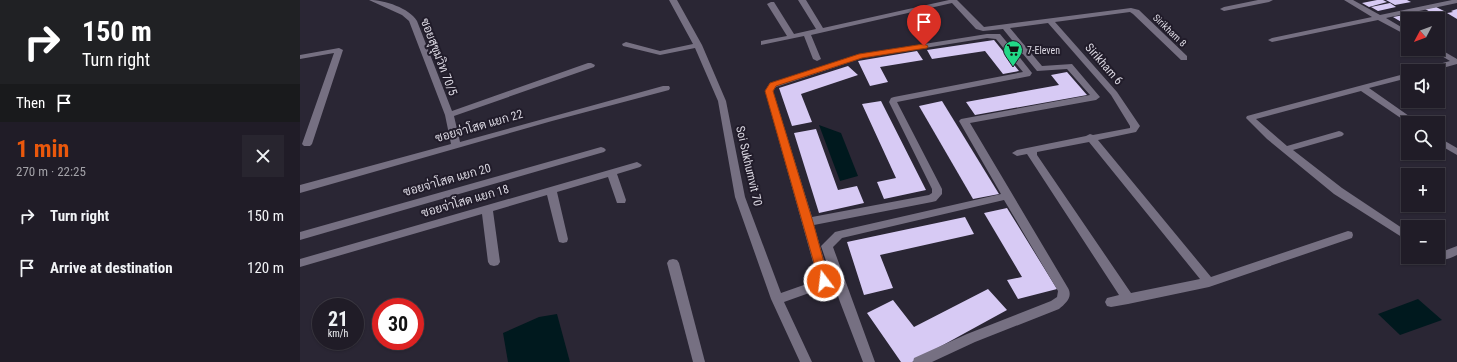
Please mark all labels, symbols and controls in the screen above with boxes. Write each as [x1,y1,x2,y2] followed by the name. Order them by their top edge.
[907,5,941,46] pin
[913,11,935,33] icon: arrive
[1151,12,1189,49] street label: Sirikham 8
[1401,12,1445,56] north arrow
[1401,12,1445,264] map controls
[82,15,152,48] text: 150 m
[16,16,68,68] icon: right
[416,16,460,98] street label: ซอยสุขุมวิท 70/5
[1002,39,1024,67] supermarket icon: 7-Eleven
[1082,41,1126,88] street label: Sirikham 6
[1027,45,1060,56] place label: 7-Eleven
[82,49,150,70] text: Turn right
[1401,64,1445,108] button: sound
[53,92,75,114] icon: arrive
[16,94,45,112] text: Then
[433,106,524,145] street label: ซอยจ่าโสด แยก 22
[1401,116,1445,160] button: search
[733,125,765,208] street label: Soi Sukhumvit 70
[16,135,69,163] text: 1 min
[242,135,284,177] button: close
[401,160,492,199] street label: ซอยจ่าโสด แยก 20
[16,164,86,179] text: 270 m · 22:25
[1401,168,1445,212] button: +
[419,181,510,220] street label: ซอยจ่าโสด แยก 18
[16,205,38,227] icon: right
[50,207,109,225] text: Turn right
[247,207,284,225] text: 150 m
[1401,220,1445,264] button: −
[16,257,38,279] icon: arrive
[50,259,173,277] text: Arrive at destination
[247,259,284,277] text: 120 m
[803,260,845,302] position arrow
[372,298,424,350] speed limit sign: 30
[328,307,348,331] text: 21
[328,328,348,339] text: km/h

